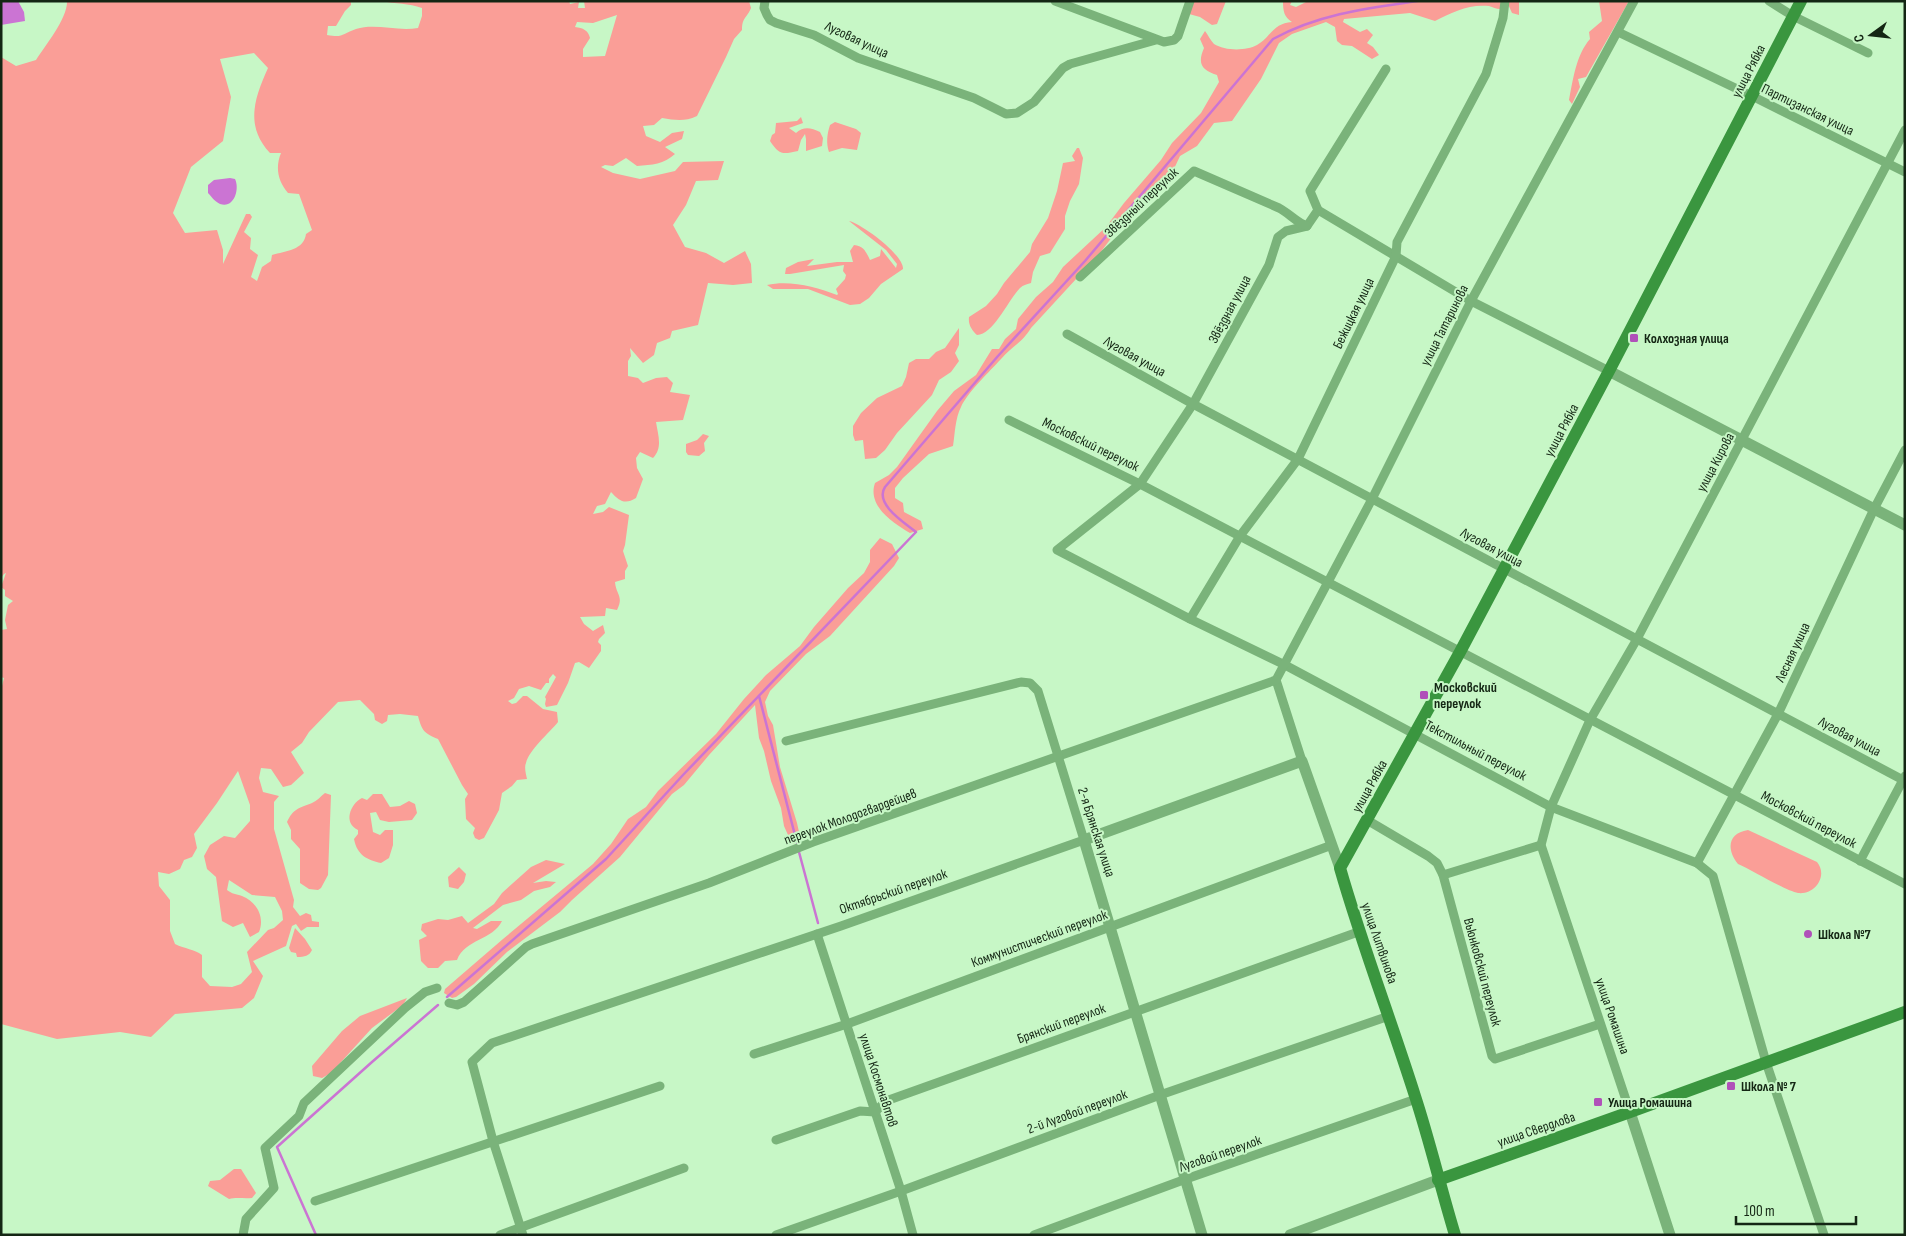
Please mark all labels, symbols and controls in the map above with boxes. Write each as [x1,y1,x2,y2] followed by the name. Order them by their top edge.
[1846,10,1896,60] north arrow
[821,17,891,62] street label: Луговая улица
[1850,33,1868,44] text: С
[1728,42,1769,101] street label: улица Рябка
[1759,80,1857,139] street label: Партизанская улица
[1101,163,1182,241] street label: Звёздный переулок
[1204,272,1254,346] street label: Звёздная улица
[1329,275,1378,351] street label: Бежицкая улица
[1417,282,1472,369] street label: улица Татаринова
[1644,330,1729,347] place label: Колхозная улица
[1100,332,1169,380] street label: Луговая улица
[1628,332,1640,344] marker: Колхозная улица
[1540,401,1582,460] street label: улица Рябка
[1040,414,1143,476] street label: Московский переулок
[1693,430,1738,495] street label: улица Кирова
[1457,523,1526,571] street label: Луговая улица
[1771,620,1814,685] street label: Лесная улица
[1434,679,1497,712] place label: Московский переулок
[1418,689,1430,701] marker: Московский переулок
[1815,712,1884,760] street label: Луговая улица
[1422,717,1530,785] street label: Текстильный переулок
[1348,757,1391,815] street label: улица Рябка
[782,785,919,848] street label: переулок Молодогвардейцев
[1074,785,1119,879] street label: 2-я Брянская улица
[1758,787,1860,852] street label: Московский переулок
[837,865,950,918] street label: Октябрьский переулок
[1358,900,1401,986] street label: улица Литвинова
[969,906,1110,971] street label: Коммунистический переулок
[1460,916,1505,1029] street label: Вьюнковский переулок
[1818,926,1872,943] place label: Школа №7
[1802,928,1814,940] marker: Школа №7
[1592,976,1633,1056] street label: улица Ромашина
[1015,999,1108,1047] street label: Брянский переулок
[855,1031,902,1129] street label: улица Космонавтов
[1741,1078,1797,1095] place label: Школа № 7
[1725,1080,1737,1092] marker: Школа № 7
[1025,1085,1130,1137] street label: 2-й Луговой переулок
[1608,1094,1692,1111] place label: Улица Ромашина
[1592,1096,1604,1108] marker: Улица Ромашина
[1495,1108,1577,1151] street label: улица Свердлова
[1176,1131,1264,1176] street label: Луговой переулок
[1736,1194,1856,1226] scale bar
[1744,1202,1775,1221] text: 100 m

